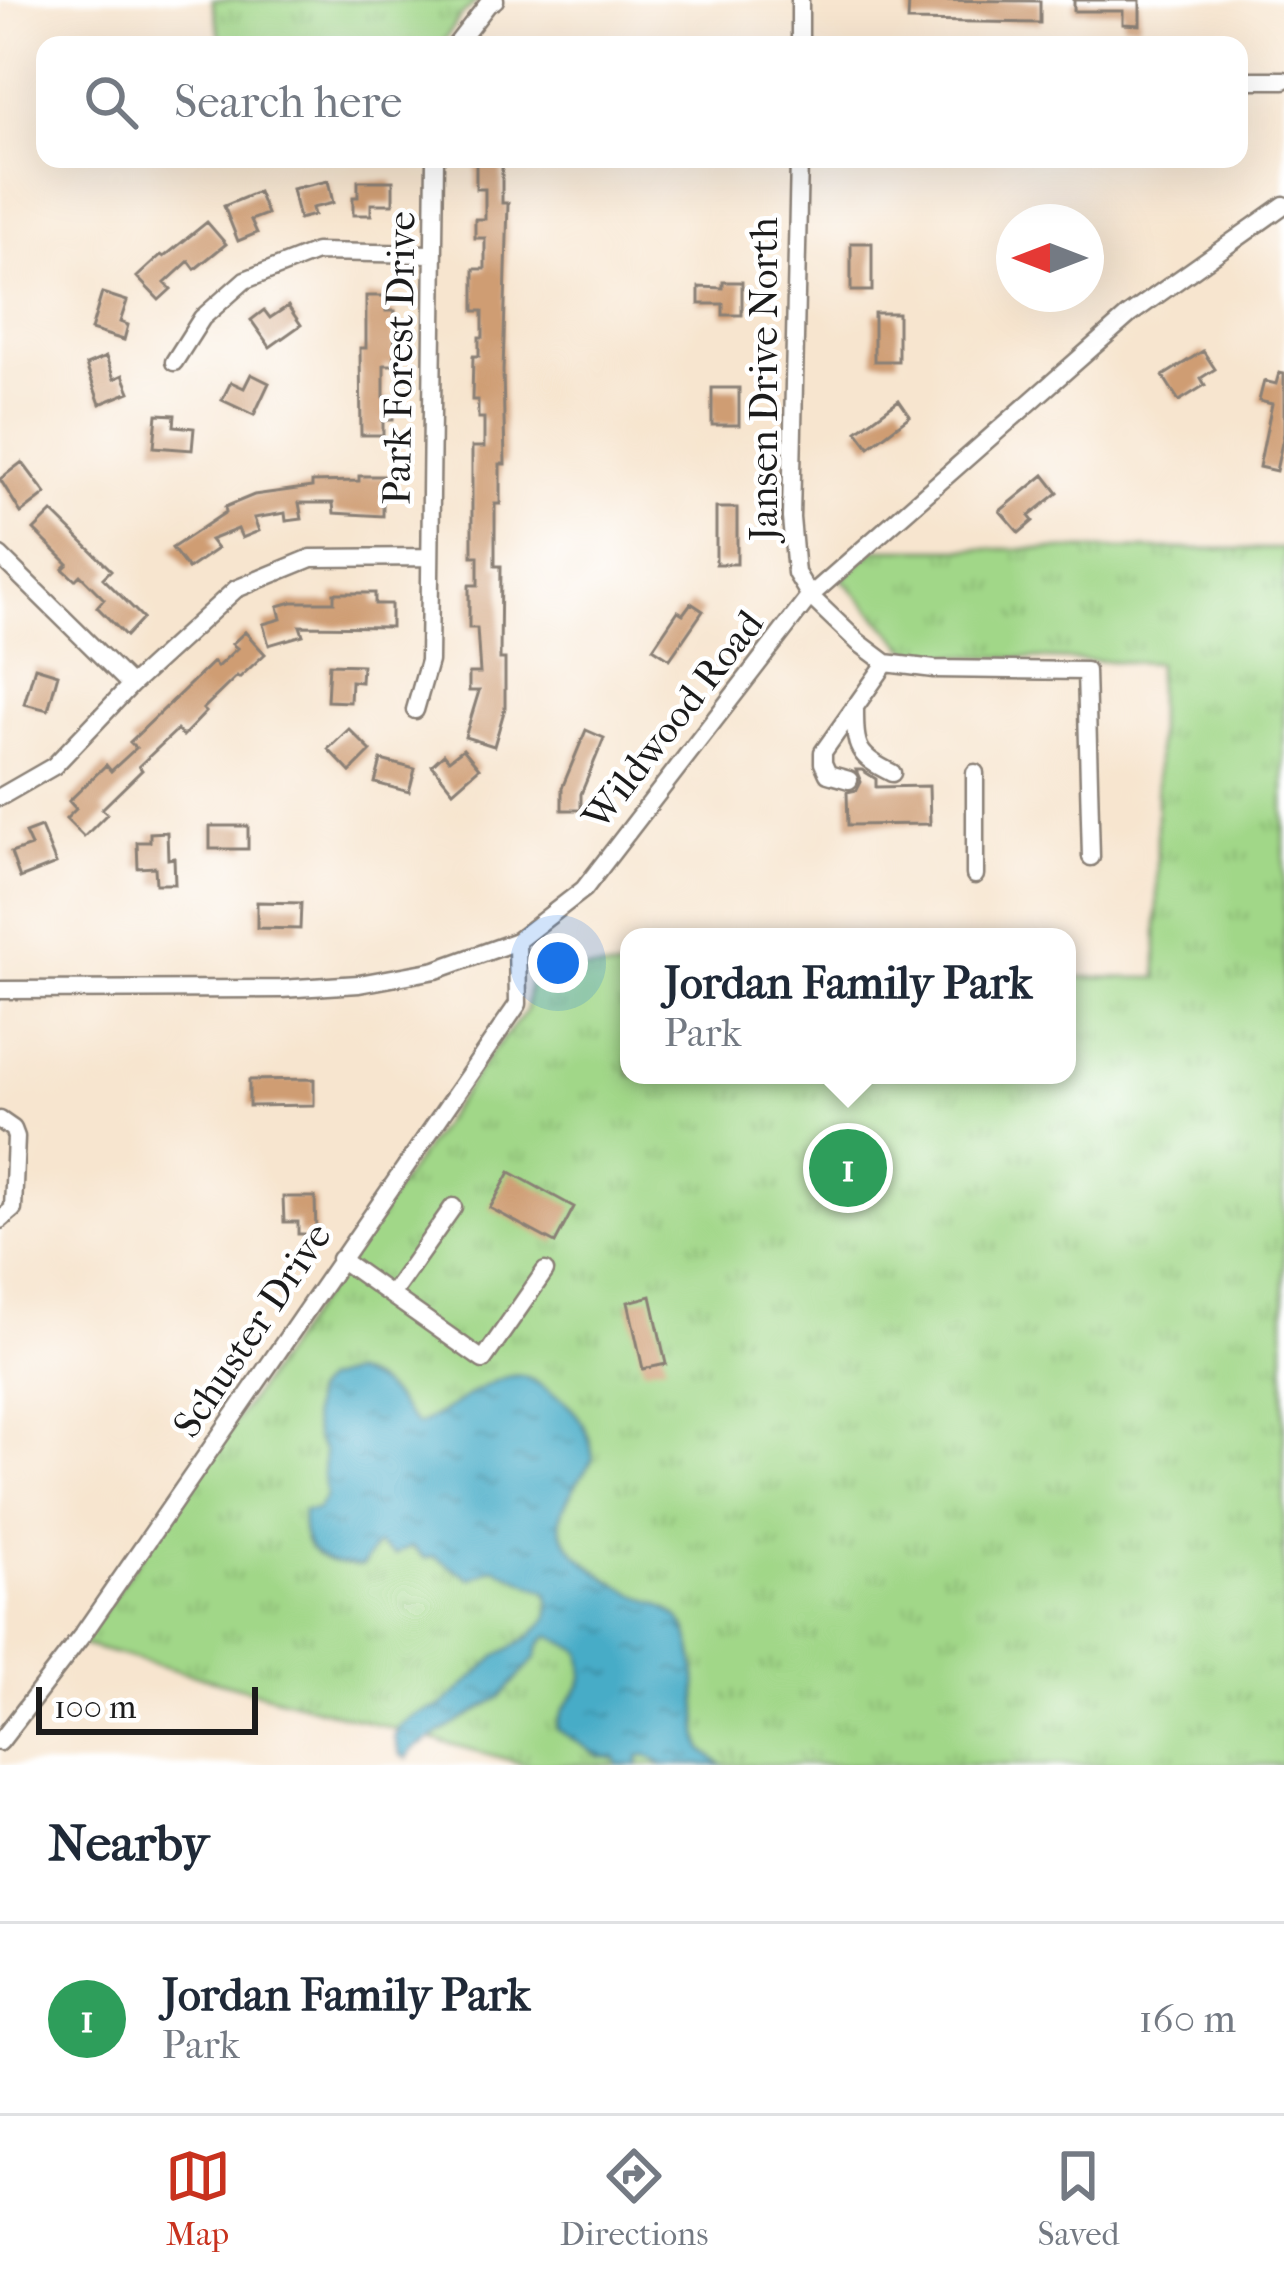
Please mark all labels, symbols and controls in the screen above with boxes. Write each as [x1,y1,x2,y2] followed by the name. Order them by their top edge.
[36,36,1248,168] search box
[78,69,144,135] icon: search
[174,76,402,129] text: Search here
[996,204,1104,312] north arrow
[373,211,425,505] street label: Park Forest Drive
[741,217,787,544] street label: Jansen Drive North
[573,601,773,839] street label: Wildwood Road
[620,928,1076,1084] popup
[528,933,588,993] your location
[664,957,1032,1010] text: Jordan Family Park
[664,1010,741,1056] text: Park
[809,1123,887,1213] pin: 1
[163,1214,341,1446] street label: Schuster Drive
[36,1681,258,1734] scale bar
[54,1688,137,1727] text: 100 m
[48,1813,209,1873] text: Nearby
[162,1969,530,2022] text: Jordan Family Park
[80,1996,94,2042] text: 1
[1139,1996,1236,2042] text: 160 m
[162,2022,240,2068] text: Park
[165,2143,231,2254] tab: Map
[560,2143,708,2254] tab: Directions
[1038,2143,1119,2254] tab: Saved

